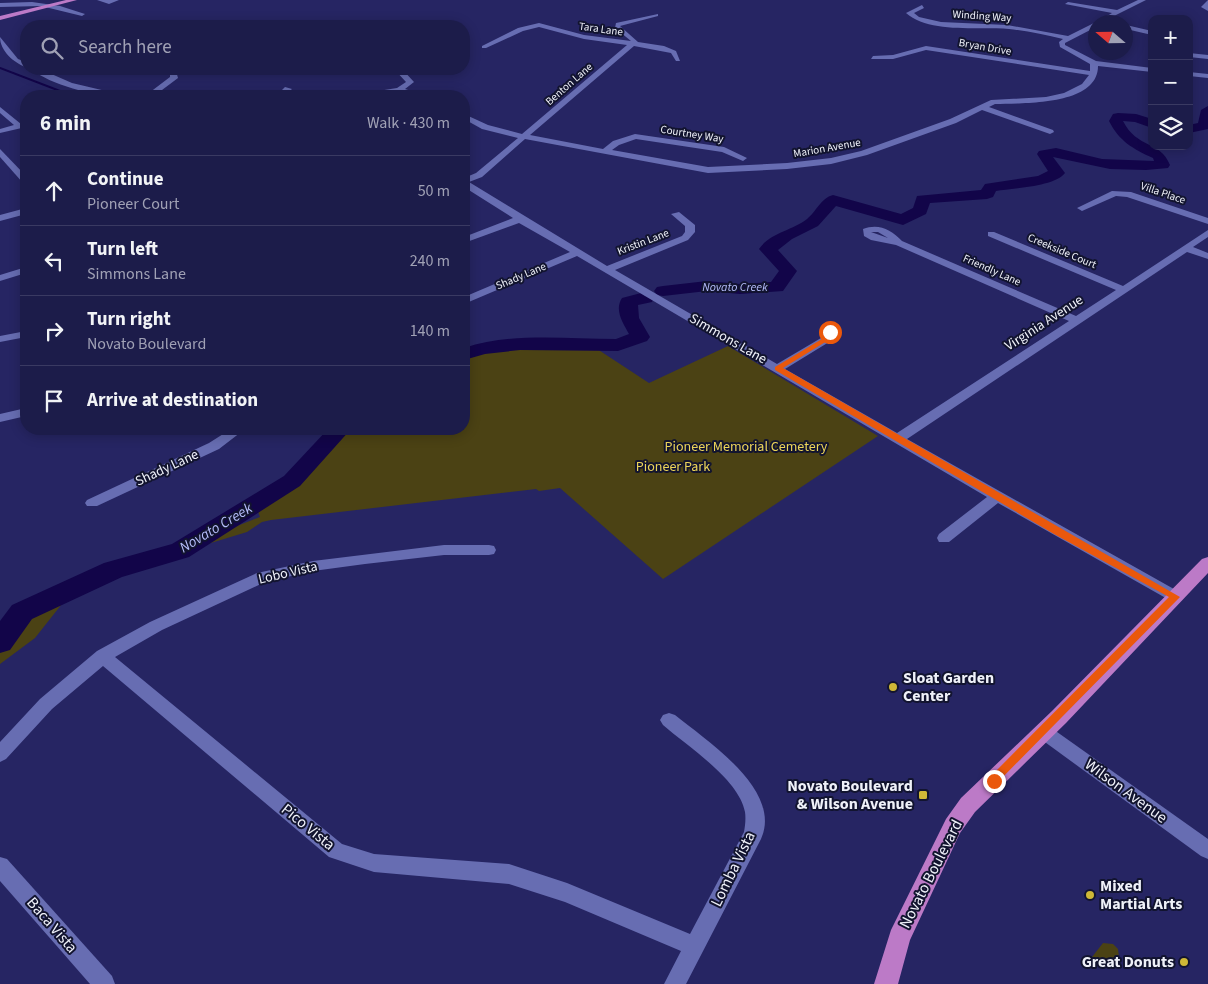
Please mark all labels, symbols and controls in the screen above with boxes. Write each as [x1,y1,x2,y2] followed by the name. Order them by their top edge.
[952,6,1012,26] street label: Winding Way
[1088,15,1133,60] north arrow
[1148,15,1193,150] map controls
[1148,15,1193,60] button: +
[578,18,625,40] street label: Tara Lane
[20,20,470,75] search box
[38,34,66,62] icon: search
[78,34,172,61] text: Search here
[958,35,1013,59] street label: Bryan Drive
[542,59,596,109] street label: Benton Lane
[1148,60,1193,105] button: −
[1148,105,1193,150] button: layers
[40,108,91,138] text: 6 min
[367,112,450,134] text: Walk · 430 m
[659,122,725,146] street label: Courtney Way
[792,135,862,161] street label: Marion Avenue
[87,166,164,193] text: Continue
[40,177,68,205] icon: ahead
[1139,178,1188,208] street label: Villa Place
[418,180,450,202] text: 50 m
[87,193,180,215] text: Pioneer Court
[615,225,672,259] street label: Kristin Lane
[1025,230,1099,272] street label: Creekside Court
[87,236,158,263] text: Turn left
[40,247,68,275] icon: left
[410,250,450,272] text: 240 m
[961,251,1024,290] street label: Friendly Lane
[494,258,549,293] street label: Shady Lane
[87,263,186,285] text: Simmons Lane
[702,279,768,296] water label: Novato Creek
[1001,290,1087,356] street label: Virginia Avenue
[87,306,171,333] text: Turn right
[686,309,771,369] street label: Simmons Lane
[40,317,68,345] icon: right
[410,320,450,342] text: 140 m
[819,321,842,344] route start
[87,333,206,355] text: Novato Boulevard
[40,387,68,415] icon: arrive
[87,387,258,414] text: Arrive at destination
[665,437,828,457] park label: Pioneer Memorial Cemetery
[132,445,202,491] street label: Shady Lane
[636,457,710,477] park label: Pioneer Park
[176,498,257,558] water label: Novato Creek
[256,556,320,590] street label: Lobo Vista
[903,667,994,707] place label: Sloat Garden Center
[887,681,899,693] marker: Sloat Garden Center
[1080,754,1172,829] street label: Wilson Avenue
[983,770,1006,793] route end
[787,775,913,815] place label: Novato Boulevard & Wilson Avenue
[917,789,929,801] marker: Novato Boulevard & Wilson Avenue
[276,798,340,856] street label: Pico Vista
[894,816,968,932] street label: Novato Boulevard
[705,828,761,910] street label: Lomba Vista
[1100,875,1182,915] place label: Mixed Martial Arts
[1084,889,1096,901] marker: Mixed Martial Arts
[22,892,82,958] street label: Baca Vista
[1082,951,1174,973] place label: Great Donuts
[1178,956,1190,968] marker: Great Donuts

